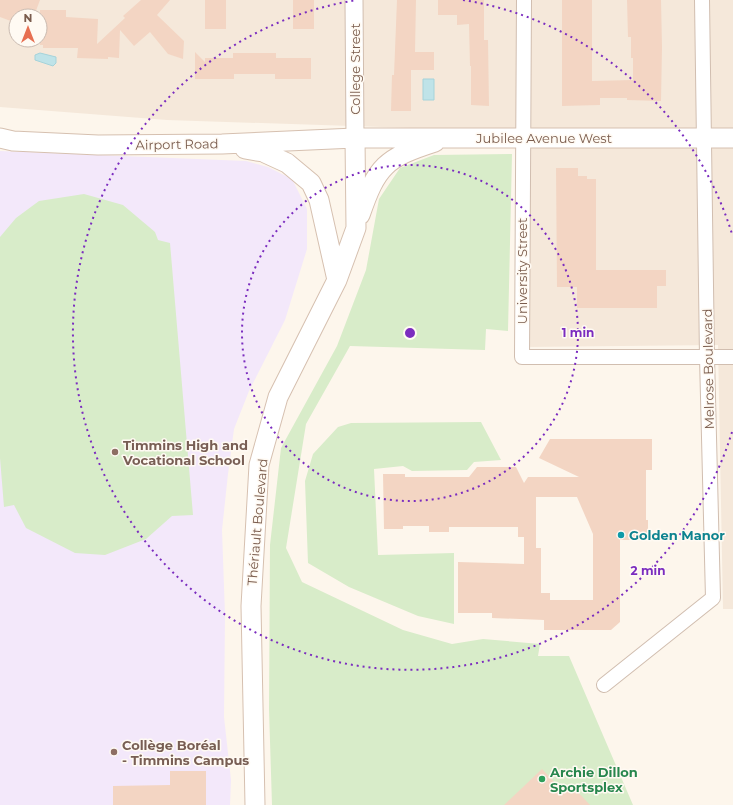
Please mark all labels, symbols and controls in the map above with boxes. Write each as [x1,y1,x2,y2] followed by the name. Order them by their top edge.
[8,8,48,48] north arrow
[24,11,32,25] text: N
[347,23,363,115] street label: College Street
[475,130,612,146] street label: Jubilee Avenue West
[135,135,219,153] street label: Airport Road
[514,218,530,324] street label: University Street
[699,308,717,430] street label: Melrose Boulevard
[562,325,594,340] text: 1 min
[403,326,417,340] centre of rings
[122,437,248,468] place label: Timmins High and Vocational School
[110,447,120,457] marker: Timmins High and Vocational School
[243,458,271,586] street label: Thériault Boulevard
[629,527,725,543] place label: Golden Manor
[616,530,626,540] marker: Golden Manor
[631,563,665,578] text: 2 min
[122,737,249,768] place label: Collège Boréal - Timmins Campus
[109,747,119,757] marker: Collège Boréal - Timmins Campus
[549,764,638,795] place label: Archie Dillon Sportsplex
[537,774,547,784] marker: Archie Dillon Sportsplex

